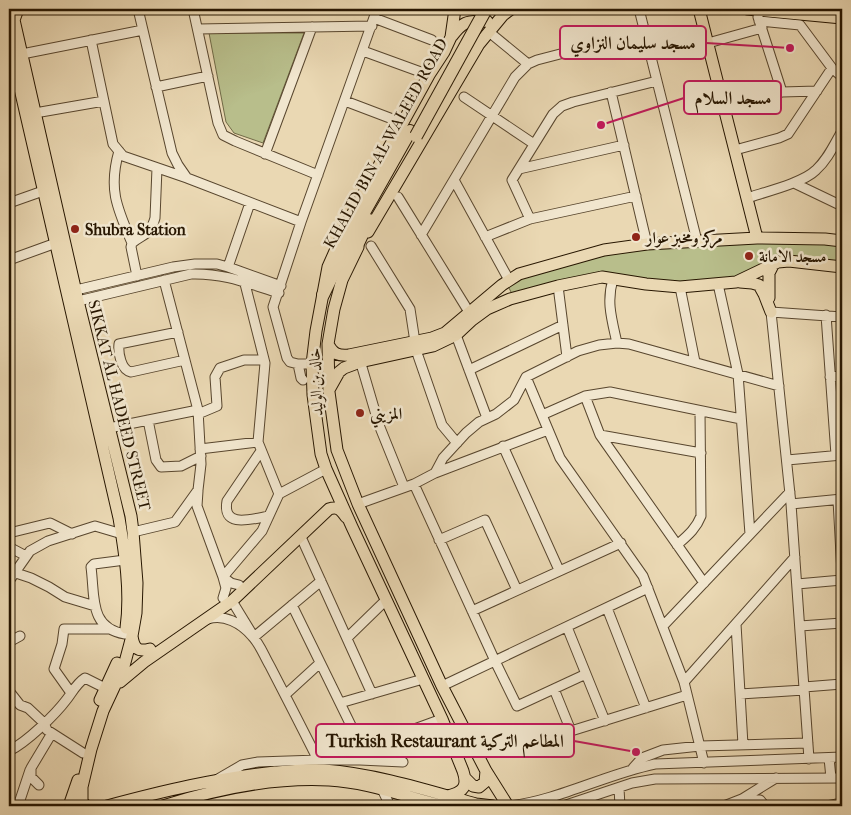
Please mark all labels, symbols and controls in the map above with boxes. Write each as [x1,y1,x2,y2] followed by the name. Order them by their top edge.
[560,26,706,59] callout: مسجد سليمان النزاوي
[570,33,696,58] text: مسجد سليمان النزاوي
[320,35,451,252] street label: KHALID BIN AL WALEED ROAD
[684,81,781,114] callout: مسجد السلام
[694,88,772,114] text: مسجد السلام
[85,220,187,239] place label: Shubra Station
[69,223,81,235] marker: Shubra Station
[644,228,723,249] place label: مركز ومخبز عوار
[630,231,642,243] marker: مركز ومخبز عوار
[759,247,827,266] place label: مسجد الامانة
[743,250,755,262] marker: مسجد الامانة
[84,298,155,513] street label: SIKKAT AL HADEED STREET
[304,347,328,417] street label: خالد بن الوليد
[370,404,402,428] place label: المزيني
[354,407,366,419] marker: المزيني
[316,724,574,757] callout: Turkish Restaurant المطاعم التركية
[325,731,564,758] text: Turkish Restaurant المطاعم التركية

